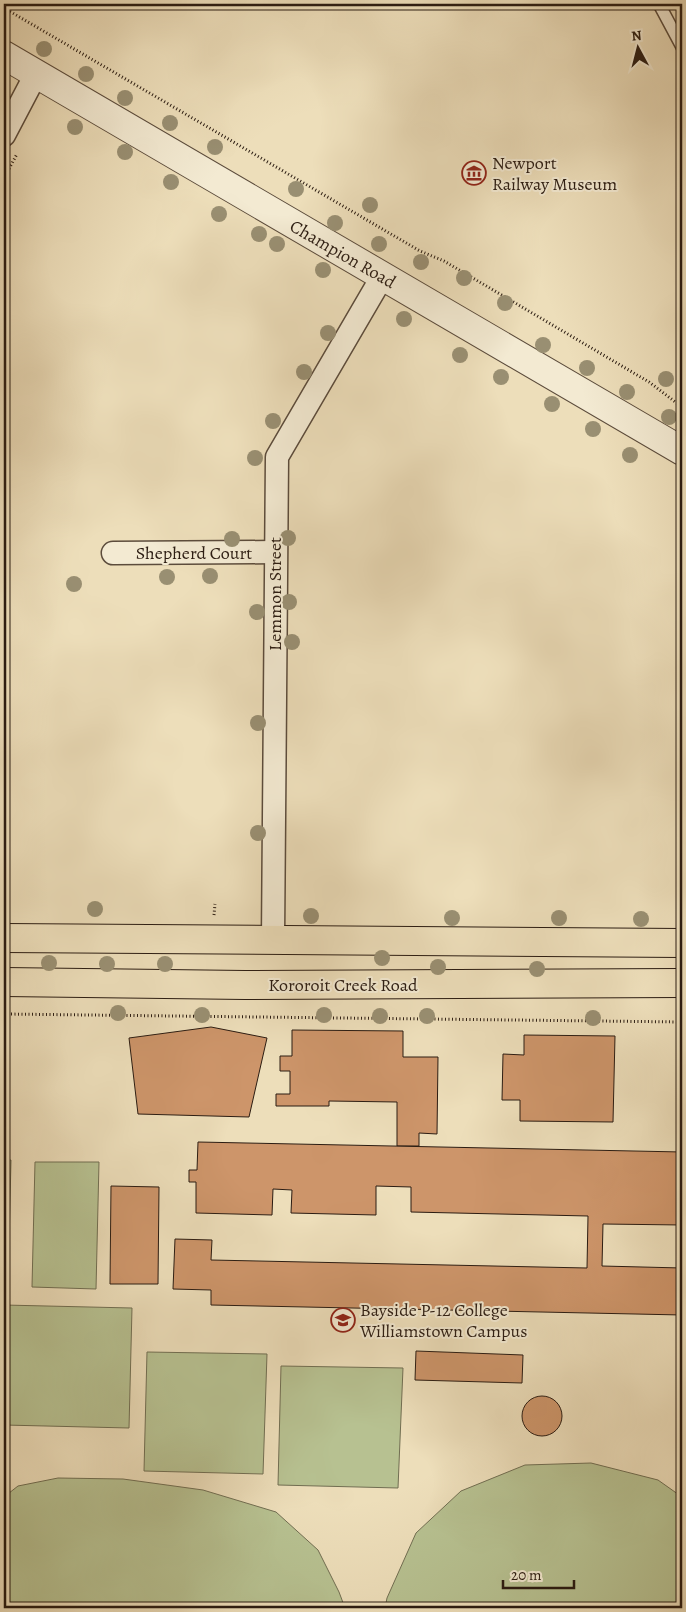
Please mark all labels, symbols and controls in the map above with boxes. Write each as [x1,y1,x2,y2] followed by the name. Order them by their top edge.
[614,22,664,72] north arrow
[630,26,643,46] text: N
[492,151,617,196] place label: Newport Railway Museum
[461,160,487,186] museum icon: Newport Railway Museum
[286,214,401,294] street label: Champion Road
[263,537,287,651] street label: Lemmon Street
[136,541,252,565] street label: Shepherd Court
[268,973,418,997] street label: Kororoit Creek Road
[359,1298,527,1343] place label: Bayside P-12 College Williamstown Campus
[330,1307,356,1333] school or university icon: Bayside P-12 College Williamstown Campus
[503,1557,575,1589] scale bar
[511,1565,542,1585] text: 20 m

